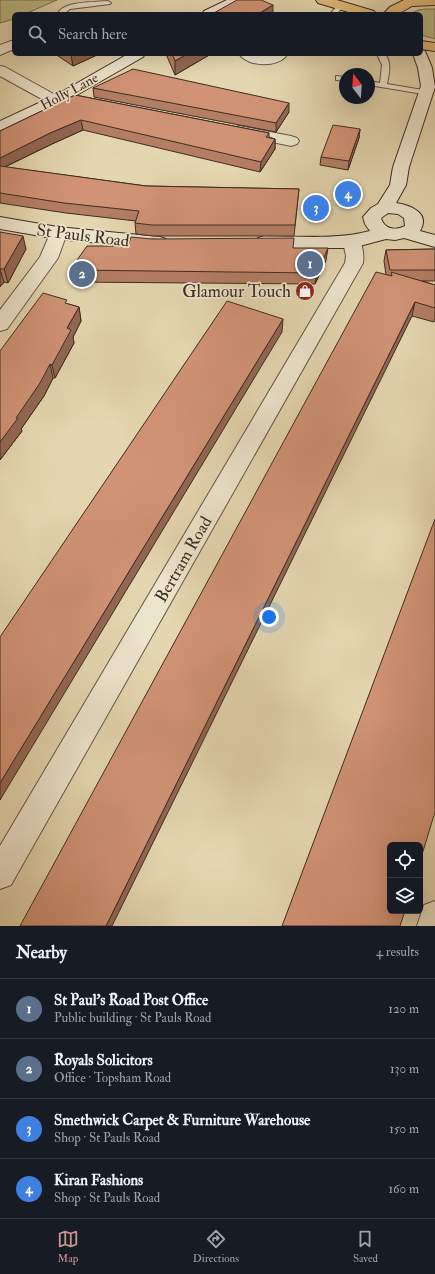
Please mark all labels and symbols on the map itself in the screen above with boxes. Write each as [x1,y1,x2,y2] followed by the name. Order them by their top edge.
[339,68,375,104] north arrow
[37,69,102,115] street label: Holly Lane
[335,179,361,209] pin: 4
[303,193,329,223] pin: 3
[35,219,131,252] street label: St Pauls Road
[297,249,323,279] pin: 1
[69,259,95,289] pin: 2
[294,280,316,302] shop icon: Glamour Touch
[182,281,291,302] place label: Glamour Touch
[150,512,217,606] street label: Bertram Road
[259,607,279,627] your location

